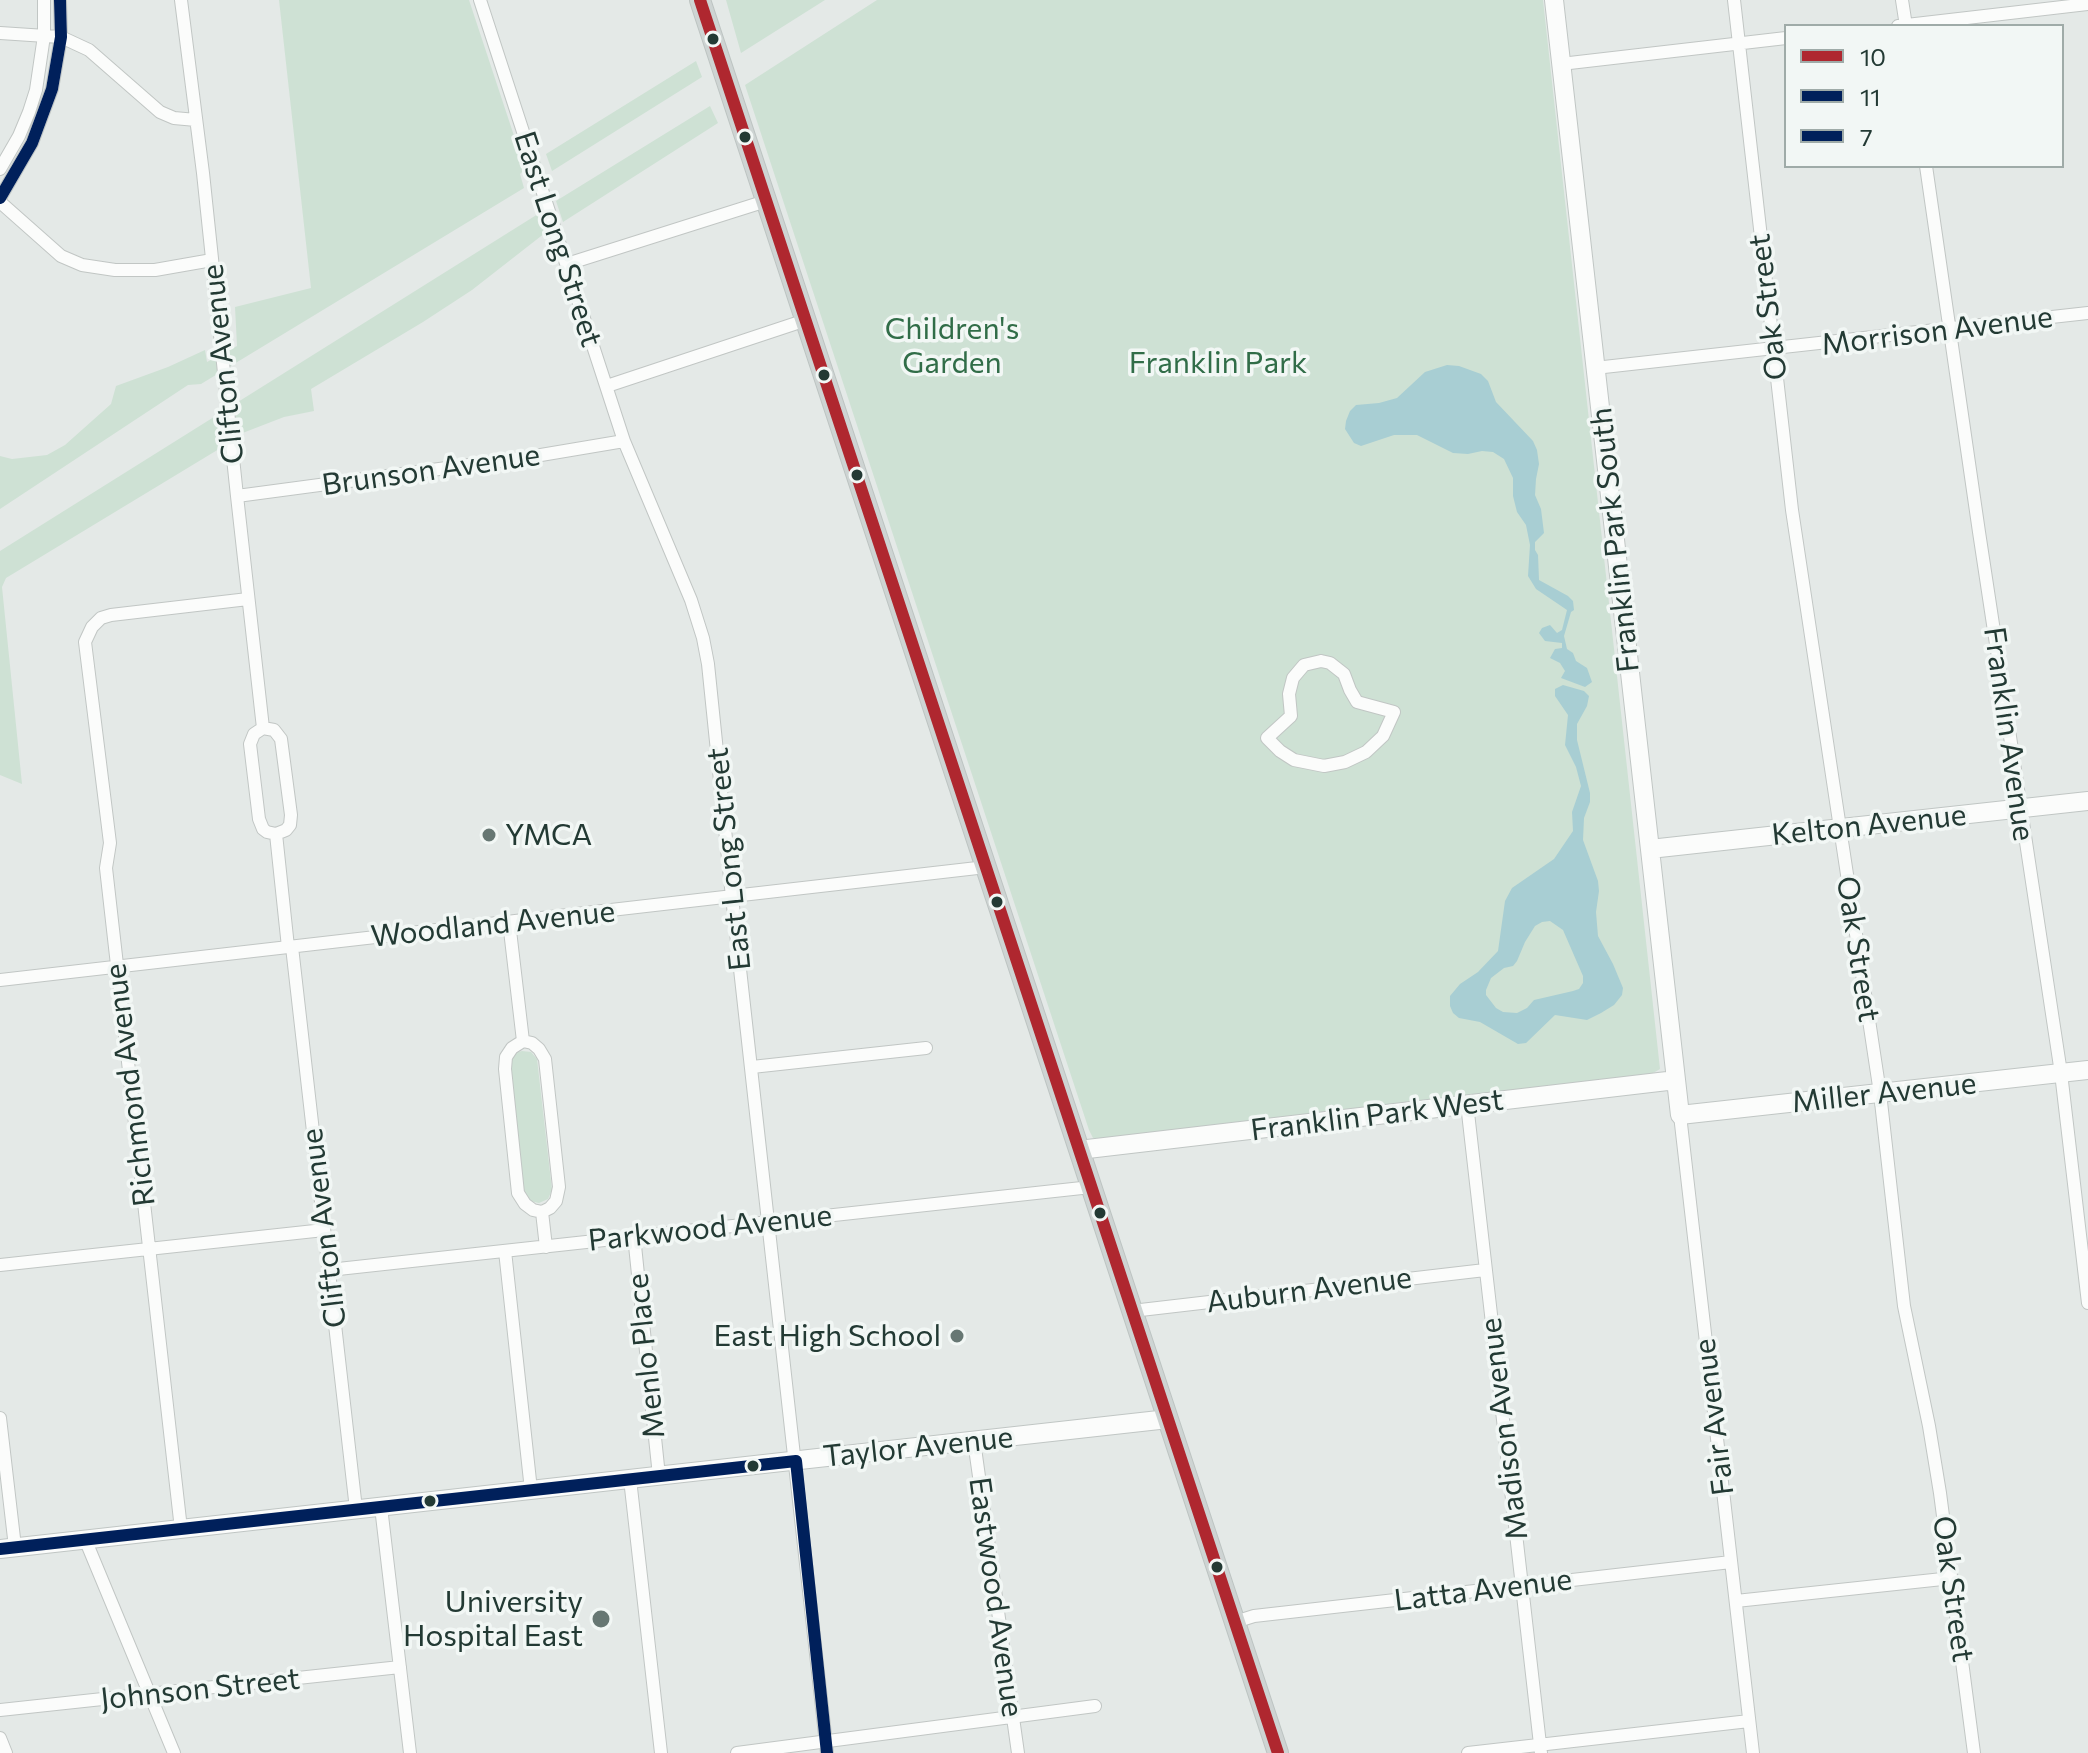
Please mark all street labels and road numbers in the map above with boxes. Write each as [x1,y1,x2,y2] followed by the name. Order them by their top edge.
[506,127,610,351] street label: East Long Street
[1741,232,1795,382] street label: Oak Street
[195,262,251,466] street label: Clifton Avenue
[1819,299,2055,363] street label: Morrison Avenue
[1583,406,1647,674] street label: Franklin Park South
[320,437,542,503] street label: Brunson Avenue
[1976,625,2042,843] street label: Franklin Avenue
[699,746,759,972] street label: East Long Street
[1770,797,1968,853] street label: Kelton Avenue
[1829,874,1887,1024] street label: Oak Street
[369,893,617,955] street label: Woodland Avenue
[97,962,163,1208] street label: Richmond Avenue
[1790,1065,1978,1121] street label: Miller Avenue
[1248,1082,1506,1148] street label: Franklin Park West
[294,1126,354,1330] street label: Clifton Avenue
[586,1197,834,1259] street label: Parkwood Avenue
[1204,1260,1414,1320] street label: Auburn Avenue
[619,1272,673,1440] street label: Menlo Place
[1473,1316,1535,1542] street label: Madison Avenue
[1687,1337,1741,1497] street label: Fair Avenue
[821,1419,1015,1475] street label: Taylor Avenue
[961,1475,1031,1719] street label: Eastwood Avenue
[1925,1514,1981,1664] street label: Oak Street
[1392,1561,1574,1619] street label: Latta Avenue
[98,1661,302,1717] street label: Johnson Street

